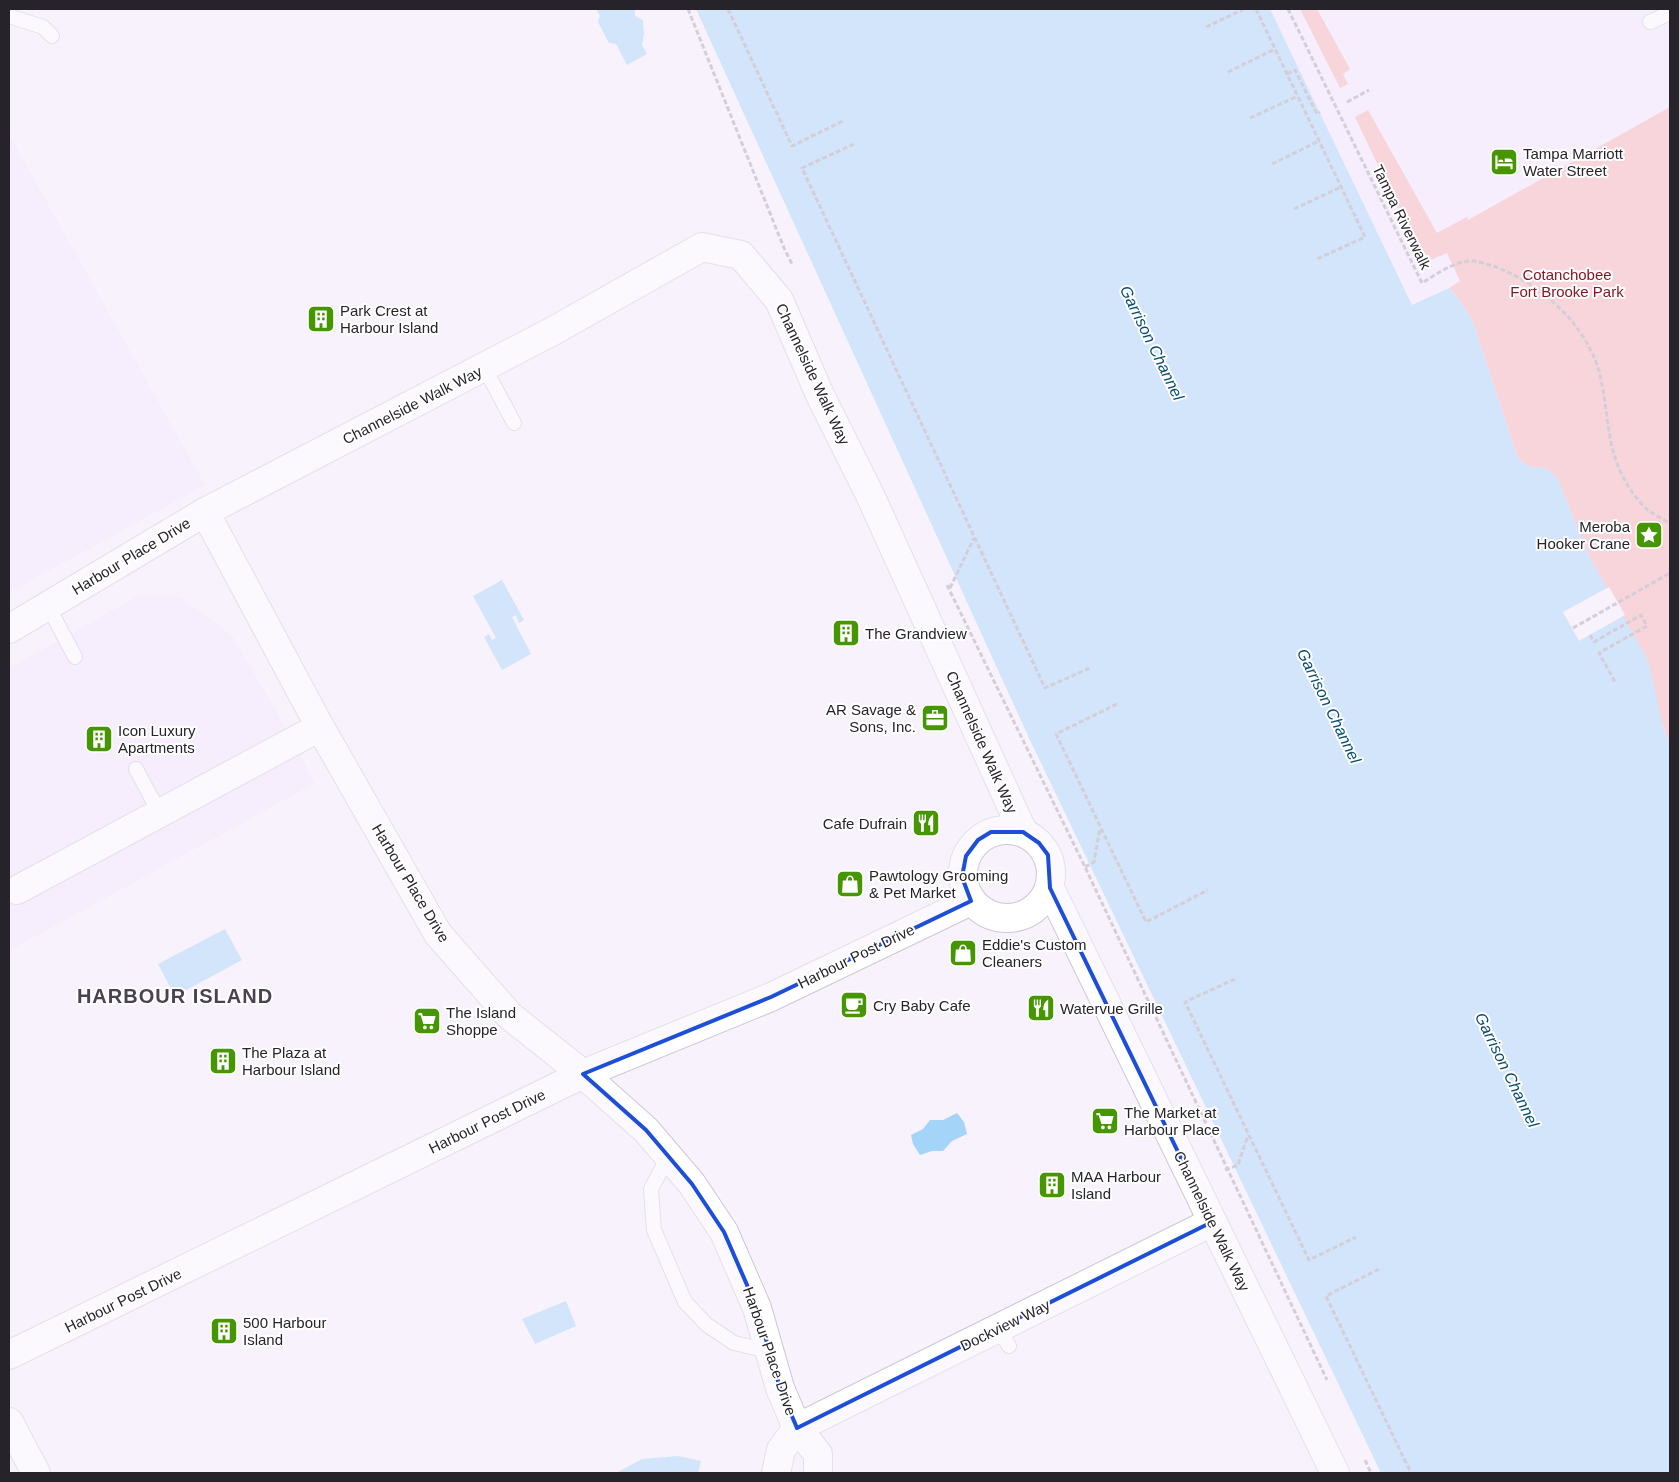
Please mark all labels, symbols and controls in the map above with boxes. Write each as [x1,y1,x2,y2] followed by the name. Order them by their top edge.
[1523,145,1624,179] place label: Tampa Marriott Water Street
[1489,147,1519,177] hotel icon: Tampa Marriott Water Street
[1369,162,1435,272] street label: Tampa Riverwalk
[1510,266,1624,300] park label: Cotanchobee Fort Brooke Park
[1117,283,1187,403] water label: Garrison Channel
[773,301,853,448] street label: Channelside Walk Way
[340,302,438,336] place label: Park Crest at Harbour Island
[306,304,336,334] building icon: Park Crest at Harbour Island
[340,362,485,448] street label: Channelside Walk Way
[69,514,193,598] street label: Harbour Place Drive
[1537,518,1631,552] place label: Meroba Hooker Crane
[1634,520,1664,550] place icon: Meroba Hooker Crane
[831,618,861,648] building icon: The Grandview
[865,625,967,642] place label: The Grandview
[1294,646,1364,766] water label: Garrison Channel
[943,668,1021,816] street label: Channelside Walk Way
[826,701,916,735] place label: AR Savage & Sons, Inc.
[920,703,950,733] office icon: AR Savage & Sons, Inc.
[118,722,196,756] place label: Icon Luxury Apartments
[84,724,114,754] building icon: Icon Luxury Apartments
[911,808,941,838] restaurant icon: Cafe Dufrain
[823,815,907,832] place label: Cafe Dufrain
[369,821,453,945] street label: Harbour Place Drive
[869,867,1008,901] place label: Pawtology Grooming & Pet Market
[835,869,865,899] shop icon: Pawtology Grooming & Pet Market
[795,920,917,992] street label: Harbour Post Drive
[982,936,1087,970] place label: Eddie's Custom Cleaners
[948,938,978,968] shop icon: Eddie's Custom Cleaners
[77,985,273,1007] district label: HARBOUR ISLAND
[839,990,869,1020] cafe icon: Cry Baby Cafe
[1026,993,1056,1023] restaurant icon: Watervue Grille
[873,997,971,1014] place label: Cry Baby Cafe
[1060,1000,1163,1017] place label: Watervue Grille
[446,1004,516,1038] place label: The Island Shoppe
[412,1006,442,1036] supermarket icon: The Island Shoppe
[1472,1010,1542,1130] water label: Garrison Channel
[242,1044,340,1078] place label: The Plaza at Harbour Island
[208,1046,238,1076] building icon: The Plaza at Harbour Island
[426,1085,548,1157] street label: Harbour Post Drive
[1124,1104,1220,1138] place label: The Market at Harbour Place
[1090,1106,1120,1136] supermarket icon: The Market at Harbour Place
[1171,1148,1254,1294] street label: Channelside Walk Way
[1071,1168,1161,1202] place label: MAA Harbour Island
[1037,1170,1067,1200] building icon: MAA Harbour Island
[62,1264,184,1336] street label: Harbour Post Drive
[740,1284,800,1418] street label: Harbour Place Drive
[957,1296,1053,1354] street label: Dockview Way
[243,1314,326,1348] place label: 500 Harbour Island
[209,1316,239,1346] building icon: 500 Harbour Island

